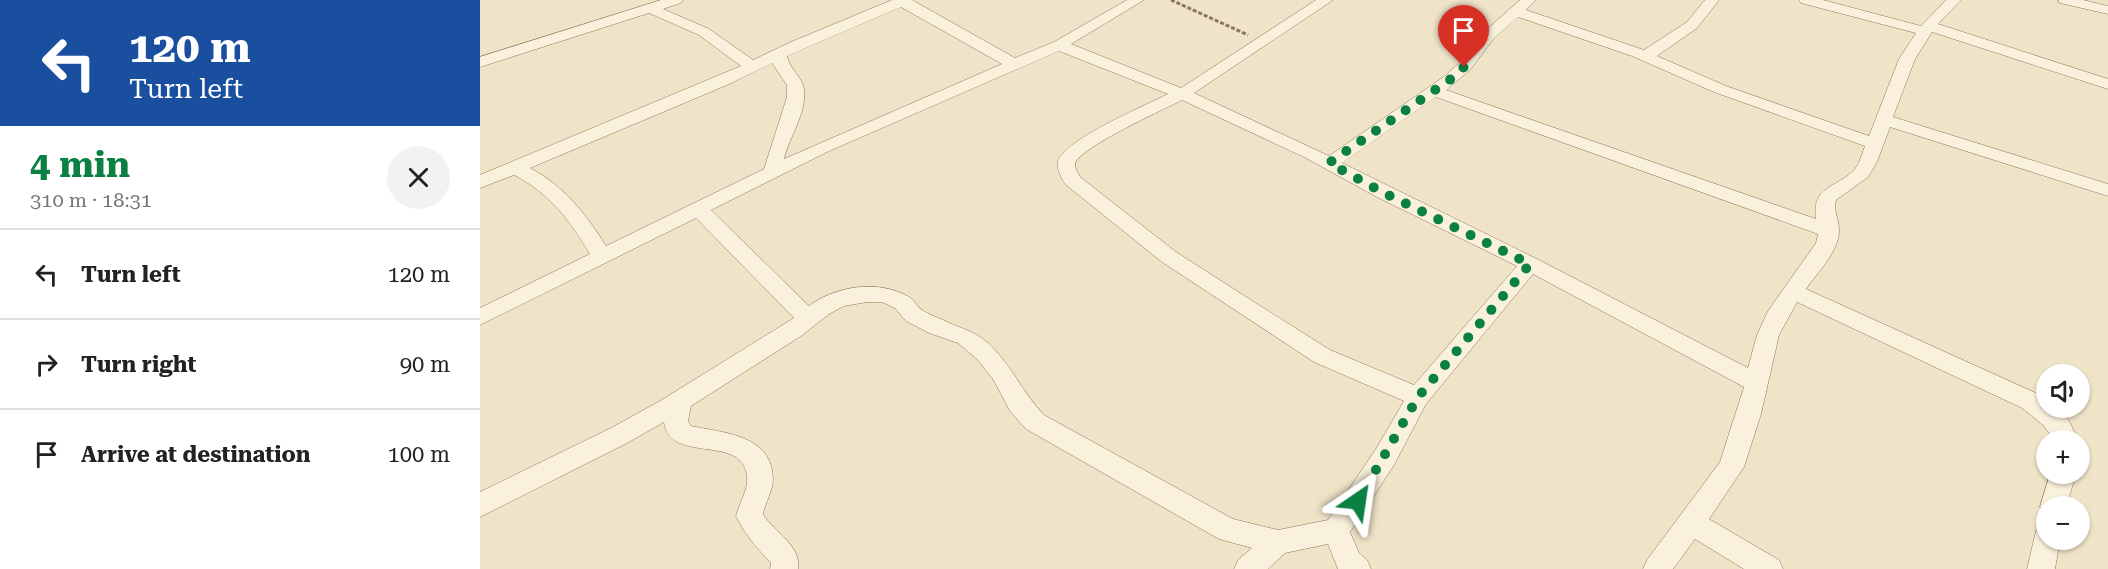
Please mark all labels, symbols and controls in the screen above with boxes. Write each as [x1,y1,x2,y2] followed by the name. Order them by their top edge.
[1438,5,1489,67] pin
[1447,14,1480,47] icon: arrive
[129,23,251,72] text: 120 m
[30,24,108,102] icon: left
[129,73,243,105] text: Turn left
[30,144,130,186] text: 4 min
[387,146,450,209] button: close
[30,188,152,212] text: 310 m · 18:31
[30,258,63,291] icon: left
[81,262,181,287] text: Turn left
[387,262,450,287] text: 120 m
[30,348,63,381] icon: right
[81,352,196,377] text: Turn right
[400,352,450,377] text: 90 m
[2036,364,2090,550] map controls
[2036,364,2090,418] button: sound
[2036,430,2090,484] button: +
[30,438,63,471] icon: arrive
[81,442,310,467] text: Arrive at destination
[387,442,450,467] text: 100 m
[1326,469,1390,533] position arrow
[2036,496,2090,550] button: −

